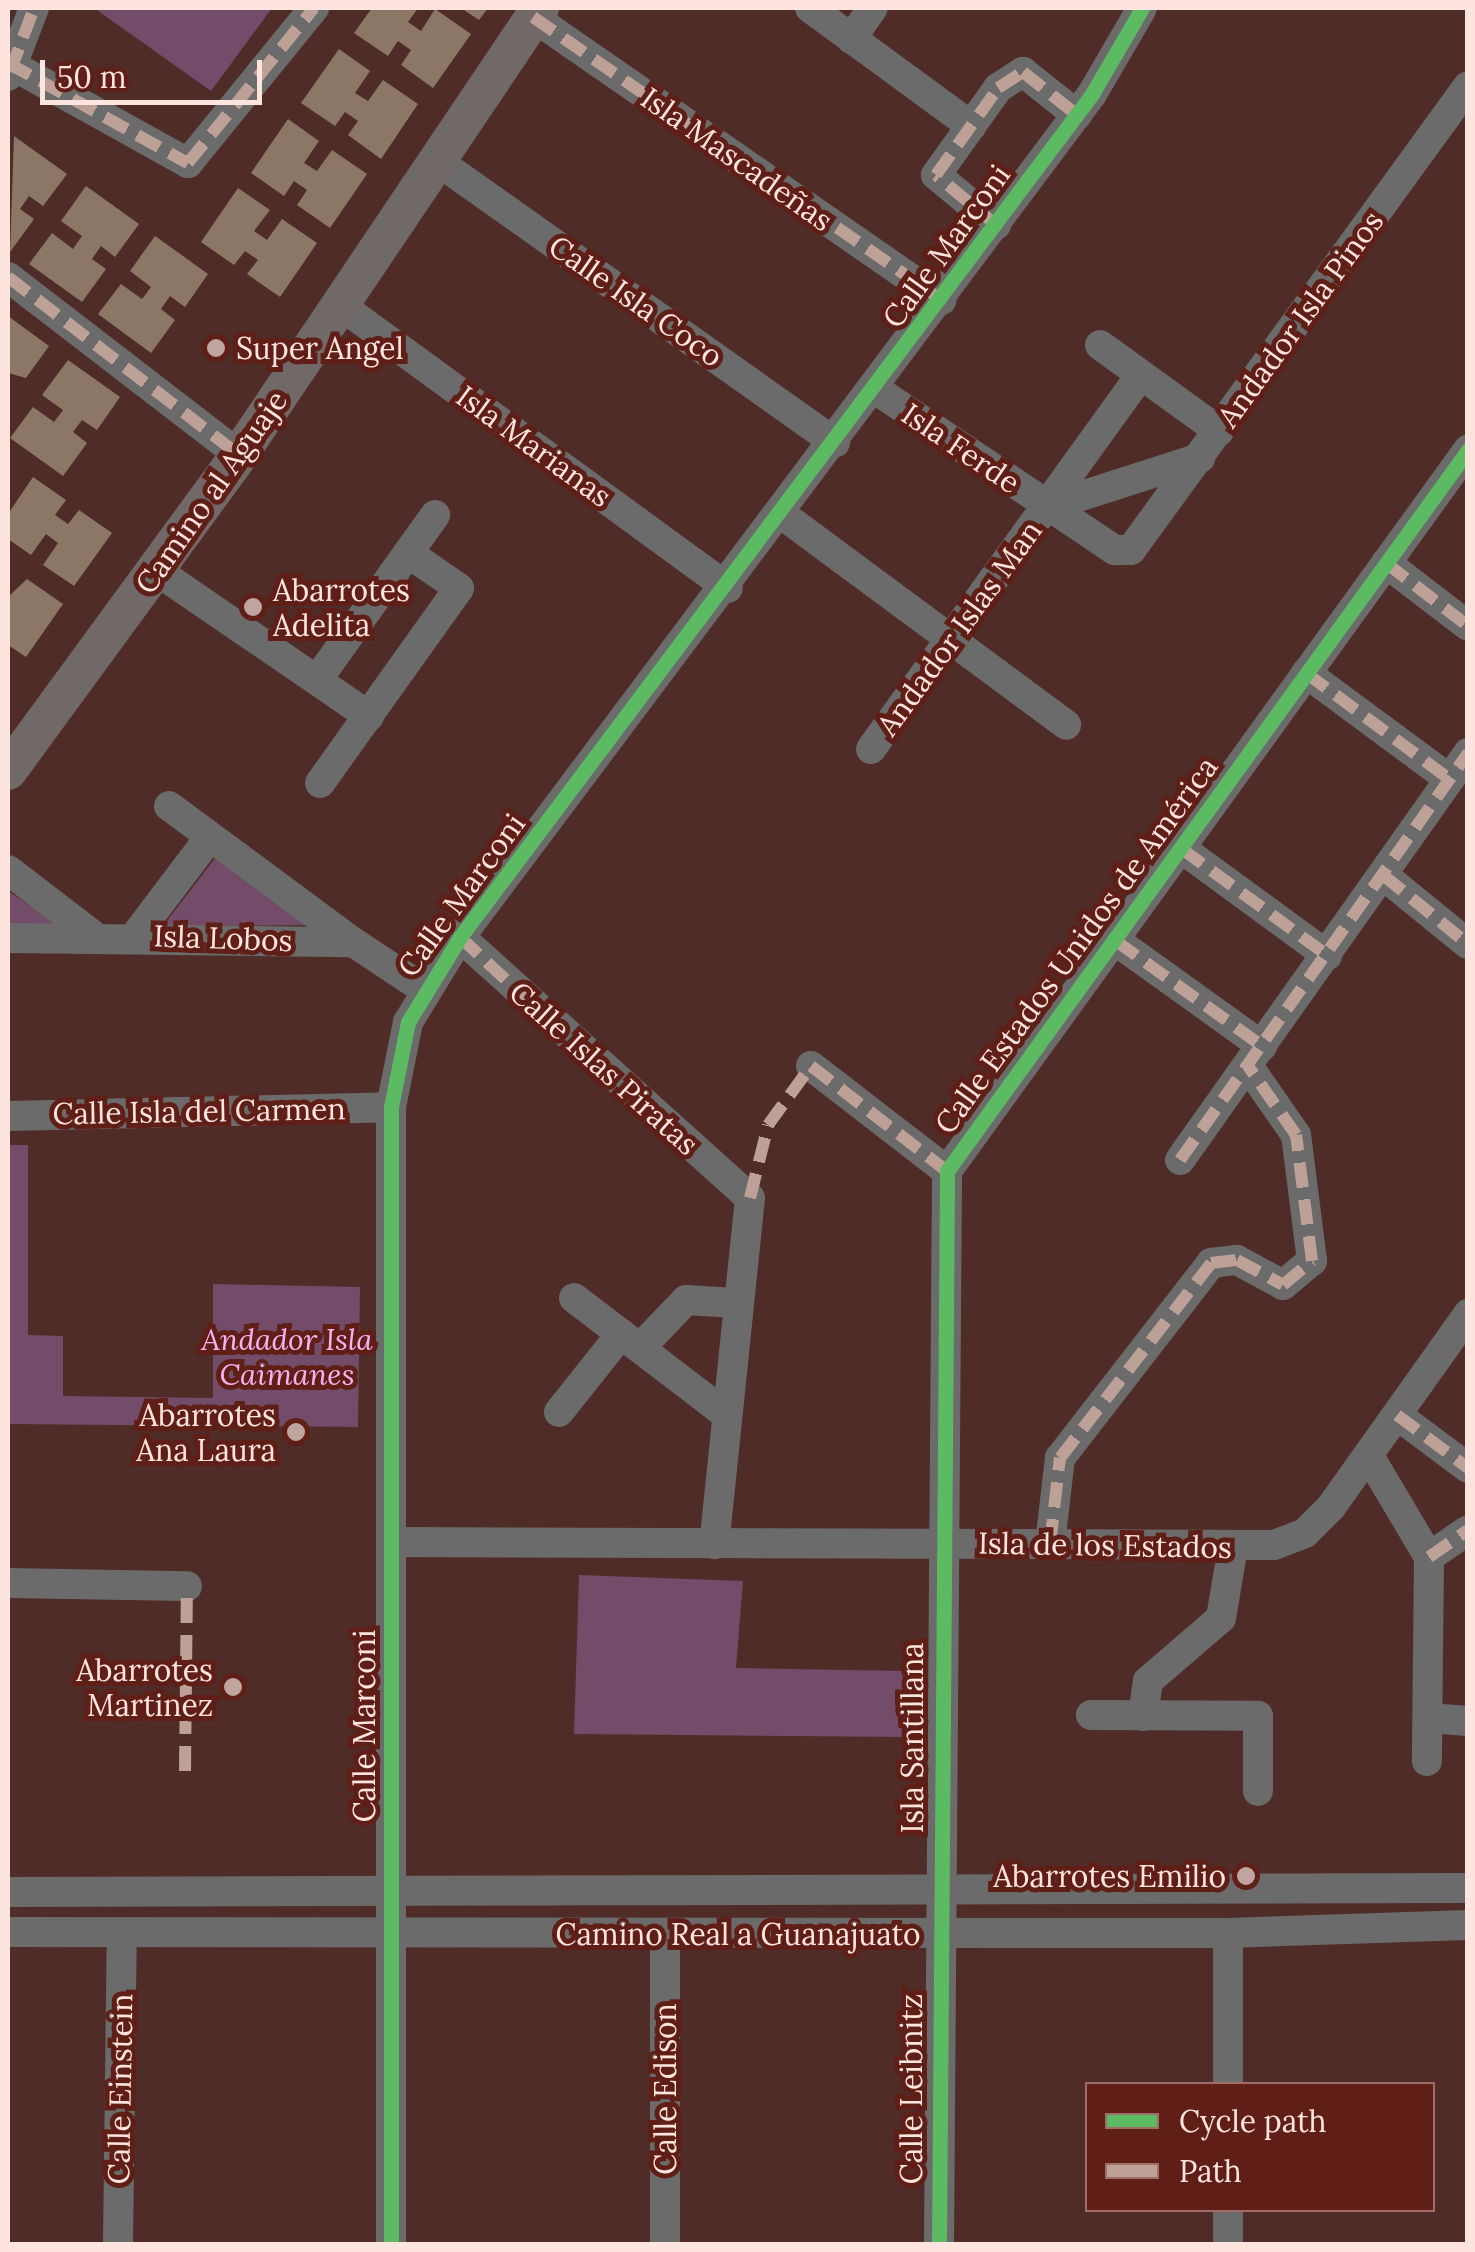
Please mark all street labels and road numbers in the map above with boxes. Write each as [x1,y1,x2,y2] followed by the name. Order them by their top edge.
[634,80,840,238] street label: Isla Mascadeñas
[875,157,1017,335] street label: Calle Marconi
[1210,204,1390,434] street label: Andador Isla Pinos
[542,228,730,374] street label: Calle Isla Coco
[450,378,618,514] street label: Isla Marianas
[128,383,294,601] street label: Camino al Aguaje
[895,395,1027,501] street label: Isla Ferde
[869,513,1049,743] street label: Andador Islas Man
[927,750,1225,1140] street label: Calle Estados Unidos de América
[390,806,532,984] street label: Calle Marconi
[153,918,293,958] street label: Isla Lobos
[502,974,706,1162] street label: Calle Islas Piratas
[52,1090,346,1132] street label: Calle Isla del Carmen
[978,1525,1232,1565] street label: Isla de los Estados
[346,1630,382,1822] street label: Calle Marconi
[894,1642,930,1834] street label: Isla Santillana
[555,1916,921,1952] street label: Camino Real a Guanajuato
[100,1993,140,2185] street label: Calle Einstein
[893,1994,929,2184] street label: Calle Leibnitz
[647,2003,683,2175] street label: Calle Edison

